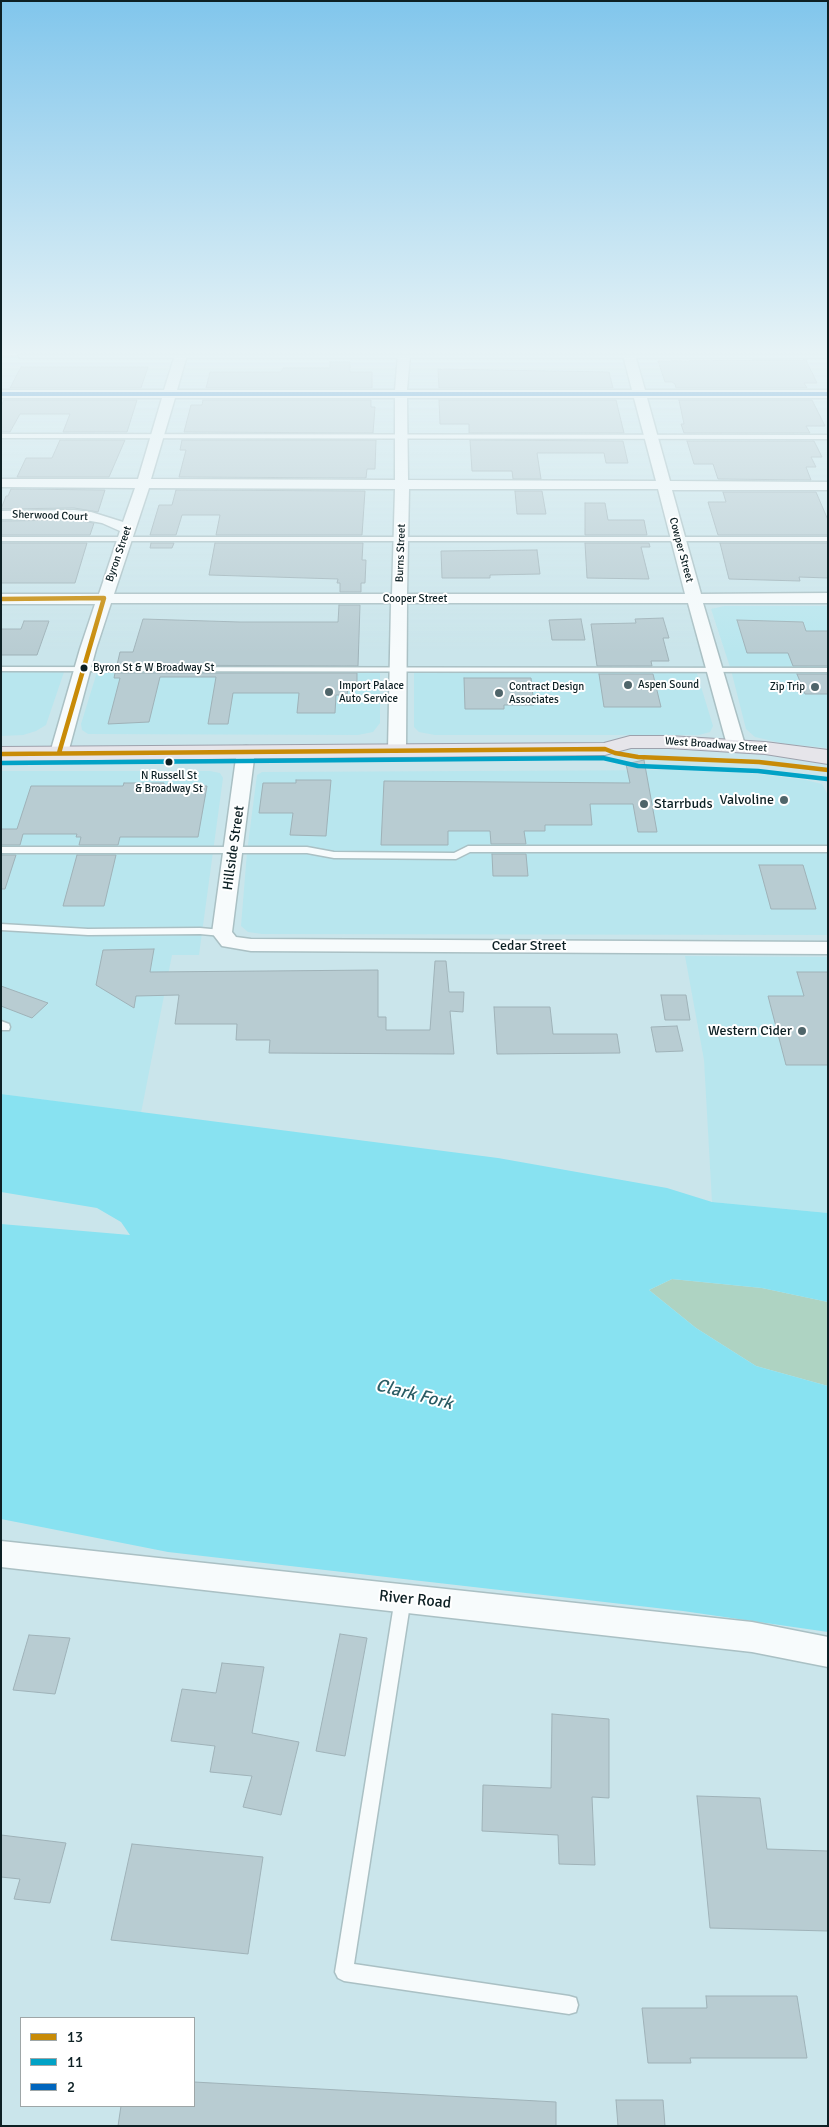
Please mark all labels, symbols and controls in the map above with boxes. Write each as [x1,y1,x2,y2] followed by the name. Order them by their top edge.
[12,508,88,524] street label: Sherwood Court
[666,516,696,584] street label: Cowper Street
[393,523,409,583] street label: Burns Street
[103,524,135,584] street label: Byron Street
[383,592,447,606] street label: Cooper Street
[93,661,214,675] place label: Byron St & W Broadway St
[79,663,89,673] marker: Byron St & W Broadway St
[638,678,699,692] place label: Aspen Sound
[339,679,404,705] place label: Import Palace Auto Service
[622,679,634,691] marker: Aspen Sound
[509,680,584,706] place label: Contract Design Associates
[770,680,805,694] place label: Zip Trip
[809,681,821,693] marker: Zip Trip
[323,686,335,698] marker: Import Palace Auto Service
[493,687,505,699] marker: Contract Design Associates
[664,735,768,755] street label: West Broadway Street
[164,757,174,767] marker: N Russell St & Broadway St
[135,769,203,795] place label: N Russell St & Broadway St
[719,792,774,808] place label: Valvoline
[778,794,790,806] marker: Valvoline
[654,796,713,812] place label: Starrbuds
[638,798,650,810] marker: Starrbuds
[220,805,248,891] street label: Hillside Street
[492,938,566,954] street label: Cedar Street
[708,1023,792,1039] place label: Western Cider
[796,1025,808,1037] marker: Western Cider
[373,1375,455,1415] water label: Clark Fork
[378,1587,452,1613] street label: River Road
[20,2017,195,2107] legend
[67,2028,83,2046] text: 13
[67,2053,83,2071] text: 11
[67,2078,75,2096] text: 2

